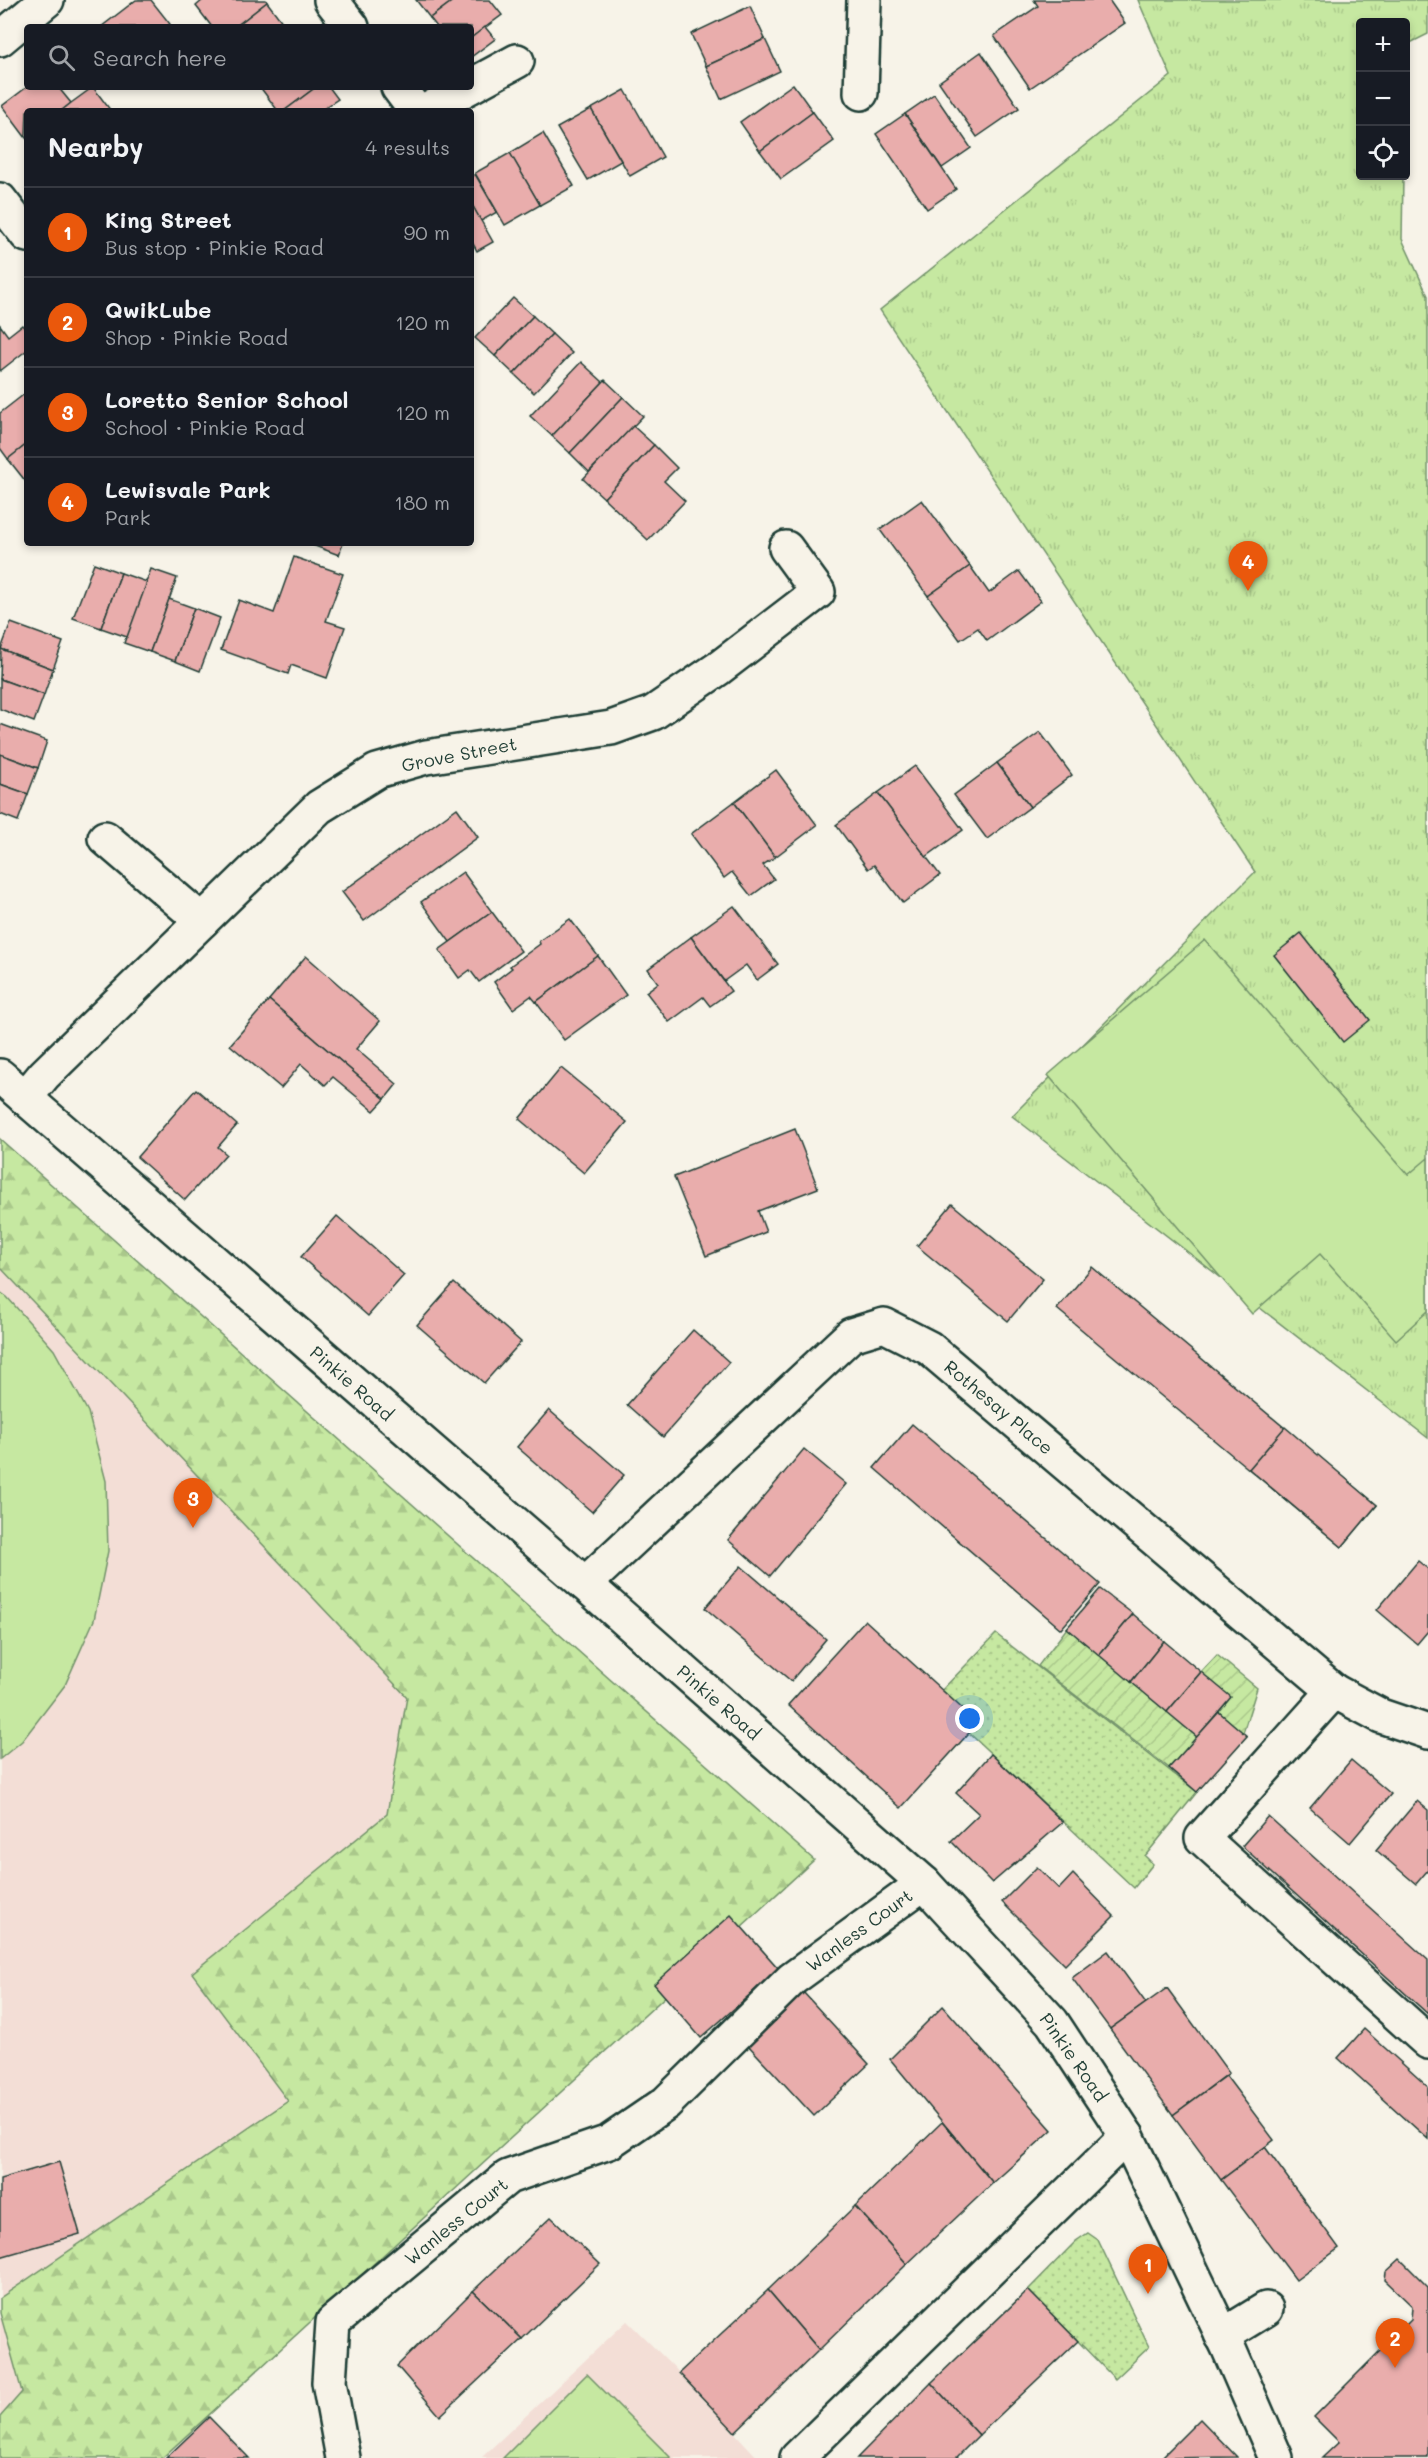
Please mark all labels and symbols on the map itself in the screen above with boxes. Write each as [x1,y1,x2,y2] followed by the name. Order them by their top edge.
[1228,542,1268,591] pin: 4
[399,731,519,777] street label: Grove Street
[305,1340,399,1426] street label: Pinkie Road
[940,1354,1058,1460] street label: Rothesay Place
[174,1478,212,1528] pin: 3
[672,1659,766,1745] street label: Pinkie Road
[955,1704,984,1733] your location
[801,1883,917,1977] street label: Wanless Court
[1035,2008,1113,2106] street label: Pinkie Road
[399,2172,513,2270] street label: Wanless Court
[1128,2244,1168,2294] pin: 1
[1376,2318,1414,2368] pin: 2

